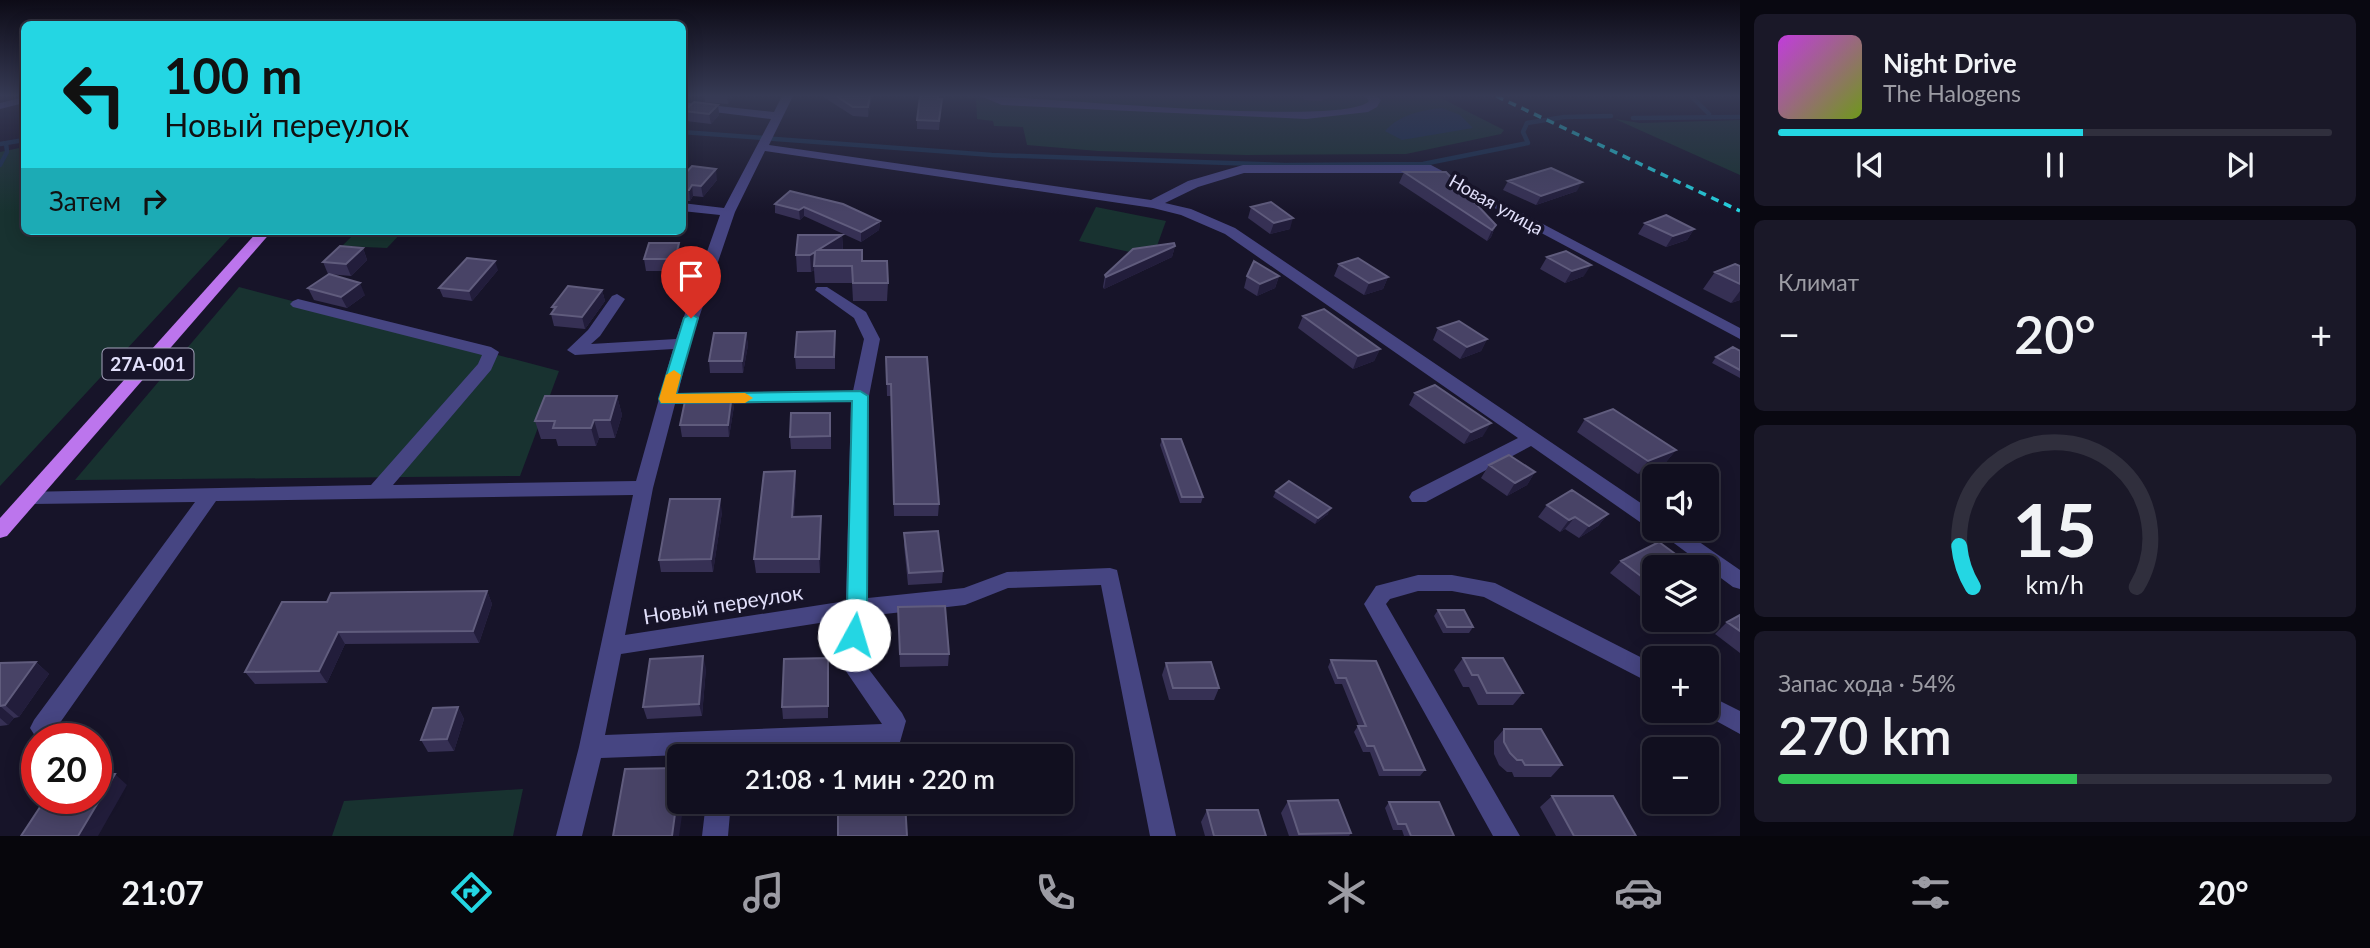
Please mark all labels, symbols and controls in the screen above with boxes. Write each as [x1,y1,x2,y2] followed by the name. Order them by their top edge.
[164,46,302,104] text: 100 m
[1883,47,2017,79] text: Night Drive
[49,49,140,140] icon: left
[1883,79,2021,107] text: The Halogens
[164,105,409,144] text: Новый переулок
[1851,146,1889,184] icon: previous
[2036,146,2074,184] icon: pause
[2221,146,2259,184] icon: next
[1446,169,1547,239] street label: Новая улица
[135,182,173,220] icon: right
[49,185,121,217] text: Затем
[661,246,721,318] pin
[672,257,710,295] icon: arrive
[1778,268,1859,296] text: Климат
[2014,303,2096,365] text: 20°
[1778,311,1800,357] text: −
[2310,311,2332,357] text: +
[102,348,194,380] road number: 27А-001
[1642,464,1719,814] map controls
[1642,464,1719,541] button: sound
[2013,485,2097,573] text: 15
[1642,555,1719,632] button: layers
[2026,569,2084,599] text: km/h
[641,579,804,628] street label: Новый переулок
[817,598,891,672] position arrow
[1642,646,1719,723] button: +
[1778,669,1956,697] text: Запас хода · 54%
[1778,704,1952,766] text: 270 km
[21,723,112,814] speed limit sign: 20
[1642,737,1719,814] button: −
[745,763,995,795] text: 21:08 · 1 мин · 220 m
[447,868,496,917] icon: directions
[739,868,788,917] icon: music
[1031,868,1080,917] icon: phone
[1322,868,1371,917] icon: climate
[1614,868,1663,917] icon: car
[1906,868,1955,917] icon: filters
[121,873,204,912] text: 21:07
[2198,873,2248,912] text: 20°

